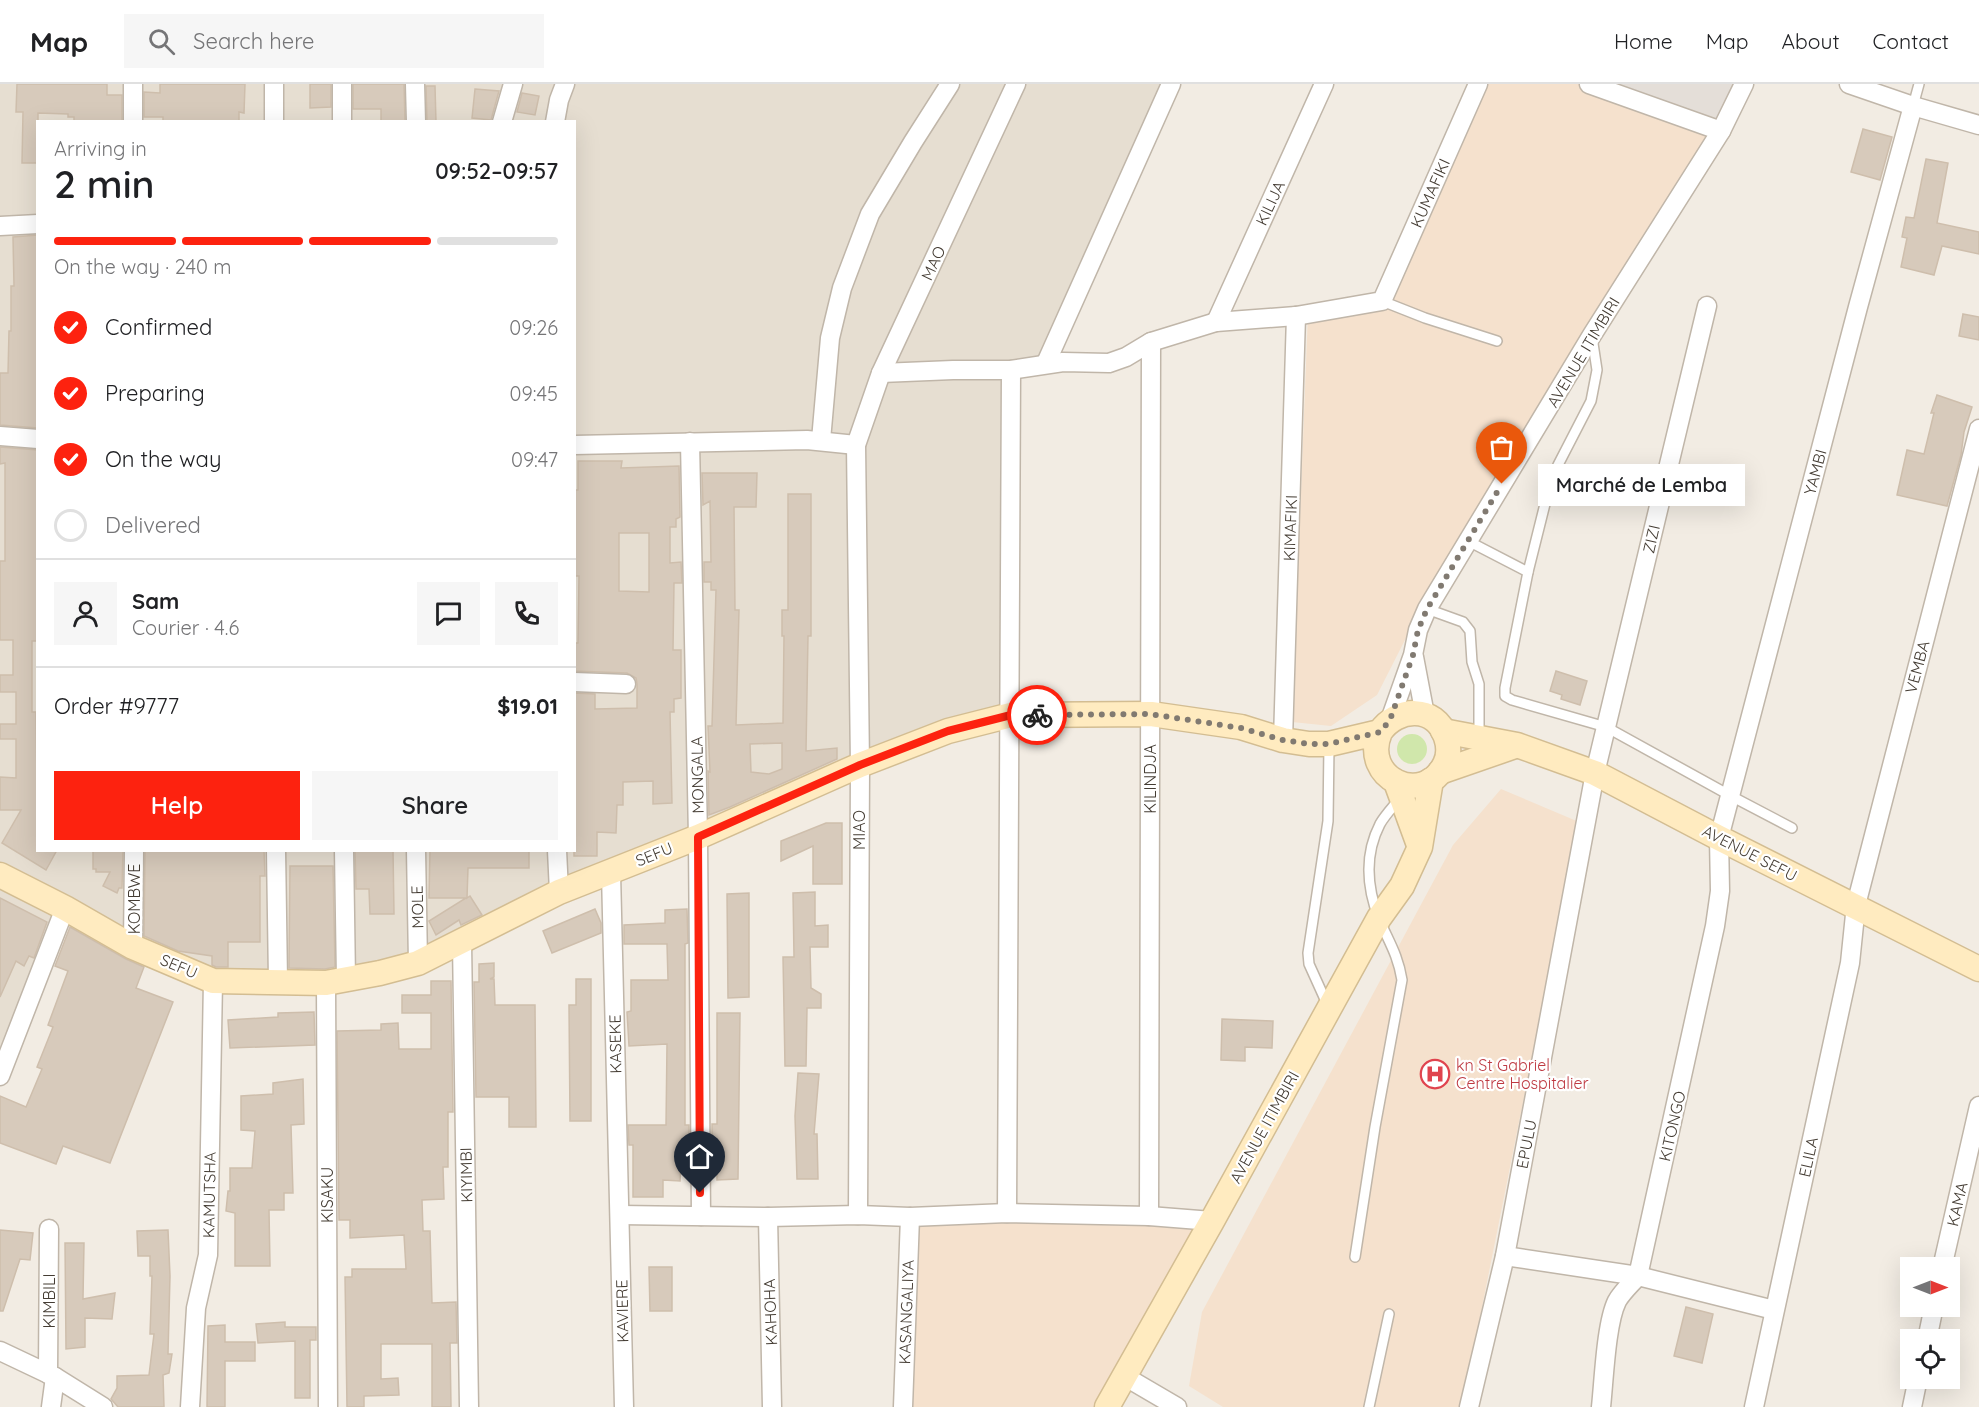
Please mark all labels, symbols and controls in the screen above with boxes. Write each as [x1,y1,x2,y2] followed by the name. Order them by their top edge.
[124,14,544,68] search box
[30,24,88,59] text: Map
[145,25,178,58] icon: search
[193,27,315,55] text: Search here
[1614,28,1673,54] text: Home
[1706,28,1749,54] text: Map
[1782,28,1840,54] text: About
[1873,28,1949,54] text: Contact
[54,136,147,161] text: Arriving in
[1406,155,1454,231] street label: KUMAFIKI
[435,157,558,185] text: 09:52–09:57
[54,159,155,208] text: 2 min
[1251,178,1289,228] street label: KILIJA
[916,243,950,283] street label: MAO
[54,254,232,279] text: On the way · 240 m
[1542,293,1624,411] street label: AVENUE ITIMBIRI
[54,311,87,344] icon: check
[105,313,212,341] text: Confirmed
[509,315,558,340] text: 09:26
[54,377,87,410] icon: check
[105,379,205,407] text: Preparing
[510,381,558,406] text: 09:45
[1476,422,1527,484] pin
[1485,431,1518,464] icon: bag
[54,443,87,476] icon: check
[105,445,221,473] text: On the way
[511,447,558,472] text: 09:47
[1799,447,1831,497] street label: YAMBI
[1538,463,1745,505] callout: Marché de Lemba
[1556,472,1727,497] text: Marché de Lemba
[1279,495,1301,561] street label: KIMAFIKI
[105,511,201,539] text: Delivered
[1638,523,1664,555] street label: ZIZI
[54,582,117,645] button: person
[417,582,480,645] button: chat
[495,582,558,645] button: phone
[132,587,179,615] text: Sam
[132,615,239,640] text: Courier · 4.6
[1900,638,1934,696] street label: VEMBA
[1007,685,1067,745] courier
[54,692,179,720] text: Order #9777
[497,692,558,720] text: $19.01
[1021,699,1054,732] icon: bike
[686,736,708,814] street label: MONGALA
[1140,744,1160,814] street label: KILINDJA
[54,771,300,840] button: Help
[312,771,558,840] button: Share
[849,810,869,850] street label: MIAO
[1699,821,1801,885] street label: AVENUE SEFU
[632,838,676,870] street label: SEFU
[124,864,144,934] street label: KOMBWE
[407,885,427,929] street label: MOLE
[157,949,201,983] street label: SEFU
[604,1014,626,1074] street label: KASEKE
[1456,1055,1589,1093] place label: kn St Gabriel Centre Hospitalier
[1419,1058,1451,1090] hospital icon: kn St Gabriel Centre Hospitalier
[1225,1067,1303,1187] street label: AVENUE ITIMBIRI
[1654,1089,1690,1163] street label: KITONGO
[1511,1118,1541,1170] street label: EPULU
[674,1131,725,1193] pin
[1794,1135,1822,1179] street label: ELILA
[683,1140,716,1173] icon: home
[456,1147,476,1203] street label: KIYIMBI
[198,1152,220,1238] street label: KAMUTSHA
[317,1167,337,1223] street label: KISAKU
[1942,1180,1972,1228] street label: KAMA
[1900,1257,1960,1317] north arrow
[1900,1257,1960,1389] map controls
[894,1259,918,1365] street label: KASANGALIYA
[39,1274,59,1328] street label: KIMBILI
[759,1278,781,1346] street label: KAHOHA
[611,1279,633,1343] street label: KAVIERE
[1900,1329,1960,1389] button: locate

